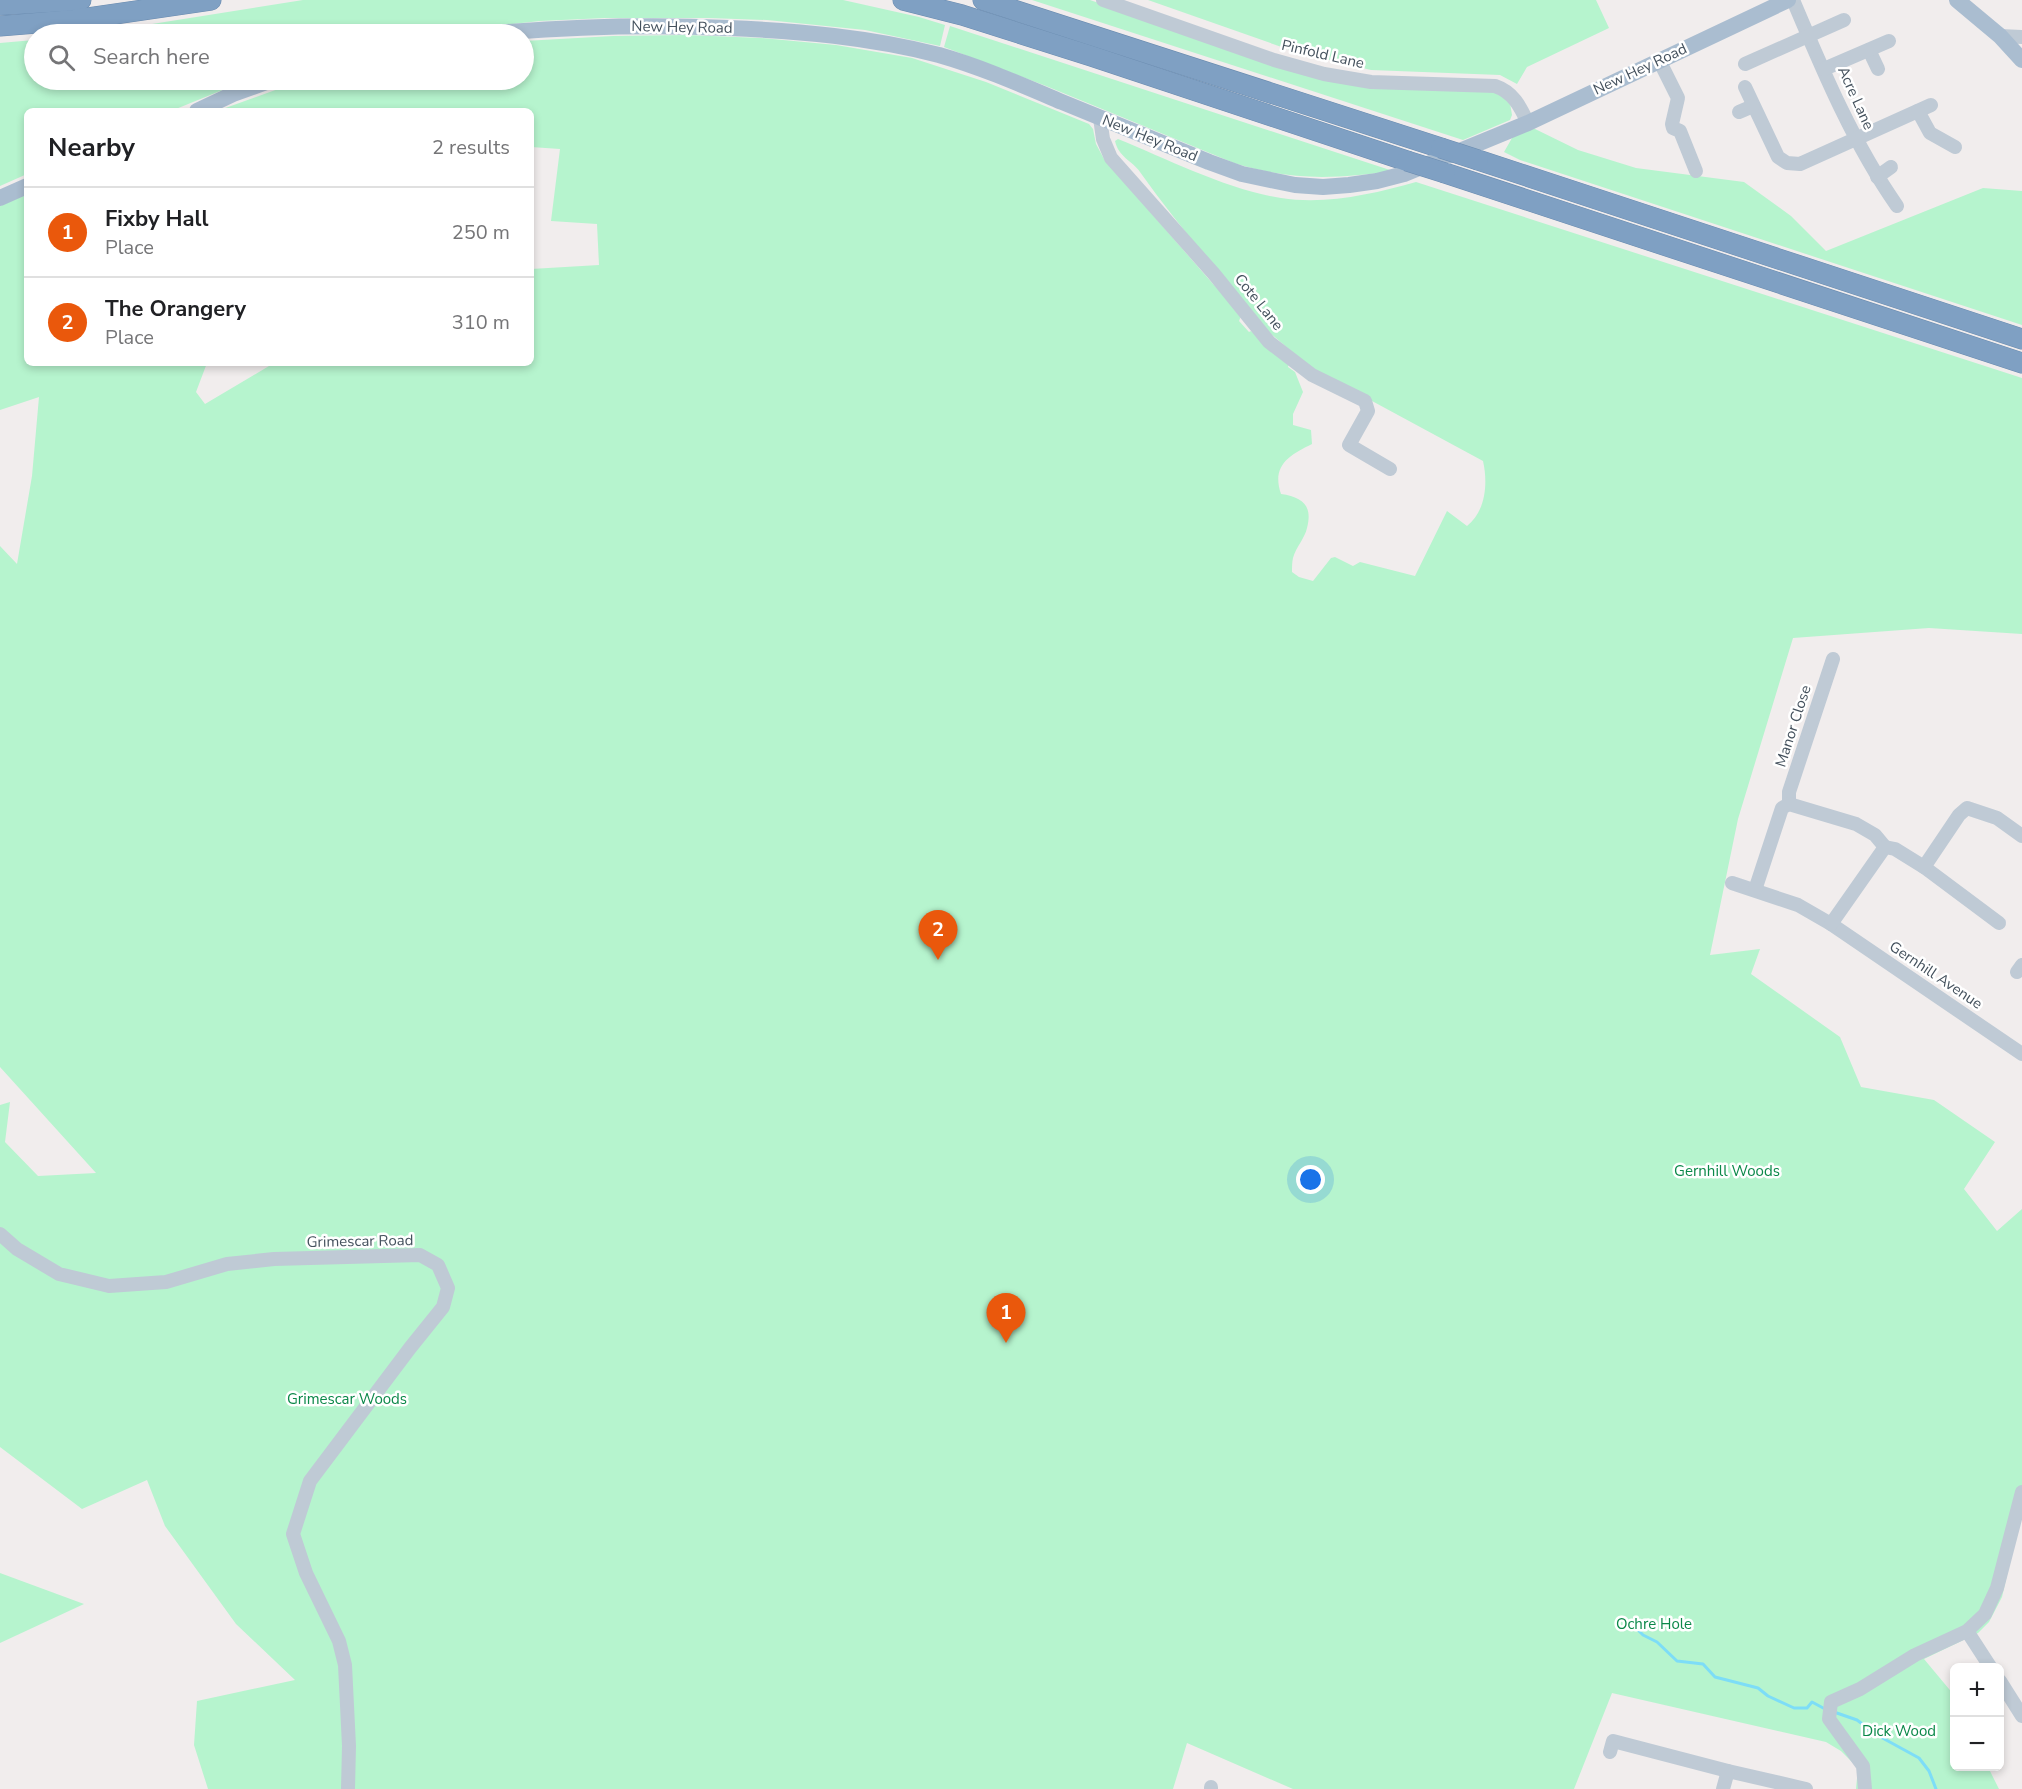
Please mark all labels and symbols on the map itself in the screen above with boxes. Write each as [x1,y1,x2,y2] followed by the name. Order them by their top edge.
[631,16,733,38] street label: New Hey Road
[1280,35,1366,73] street label: Pinfold Lane
[1590,39,1690,99] street label: New Hey Road
[1833,63,1879,133] street label: Acre Lane
[1099,110,1201,166] street label: New Hey Road
[1230,269,1288,335] street label: Cote Lane
[1770,683,1816,769] street label: Manor Close
[918,910,958,960] pin: 2
[1885,936,1987,1014] street label: Gernhill Avenue
[1674,1161,1780,1181] park label: Gernhill Woods
[1296,1165,1325,1194] your location
[306,1230,414,1252] street label: Grimescar Road
[986,1294,1026,1343] pin: 1
[287,1389,407,1409] park label: Grimescar Woods
[1616,1614,1692,1634] park label: Ochre Hole
[1862,1721,1936,1741] park label: Dick Wood

